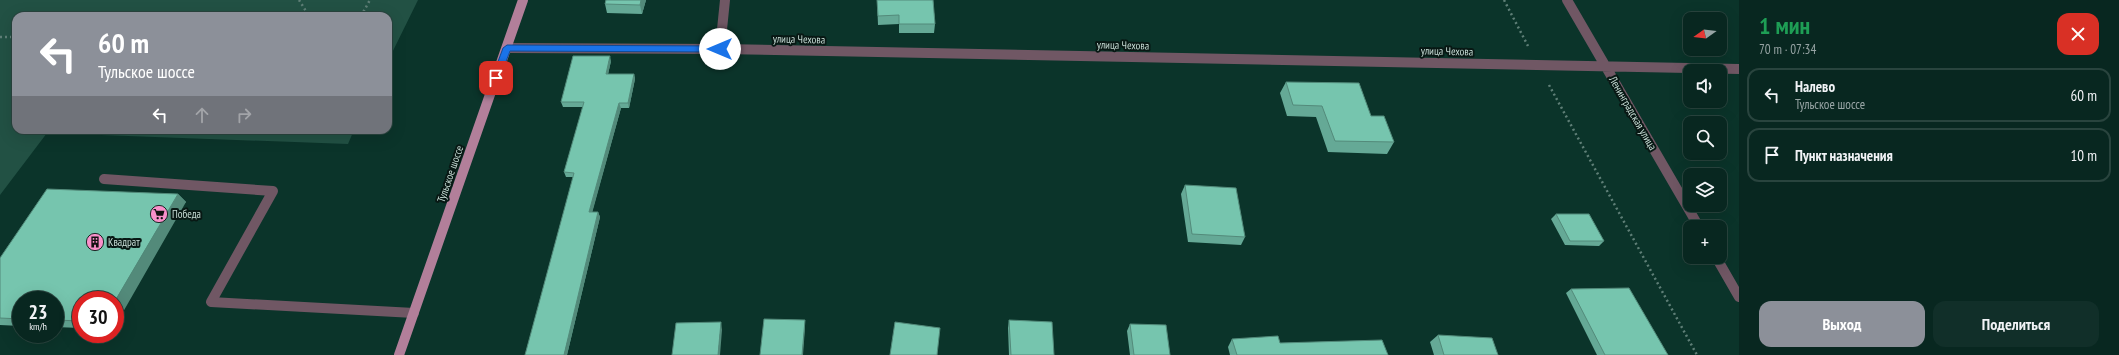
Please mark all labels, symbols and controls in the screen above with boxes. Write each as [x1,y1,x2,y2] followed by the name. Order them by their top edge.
[1759,10,1810,41] text: 1 мин
[1683,12,1727,56] north arrow
[1683,12,1727,264] map controls
[2057,13,2099,55] button: close
[98,24,149,61] text: 60 m
[32,28,84,80] icon: left
[699,28,741,70] position arrow
[773,32,825,46] street label: улица Чехова
[1097,38,1149,52] street label: улица Чехова
[1759,41,1816,58] text: 70 m · 07:34
[1421,44,1473,58] street label: улица Чехова
[98,60,195,83] text: Тульское шоссе
[479,61,513,95] pin
[1683,64,1727,108] button: sound
[485,67,507,89] icon: arrive
[1606,73,1660,153] street label: Ленинградская улица
[1795,77,1835,96] text: Налево
[1761,84,1783,106] icon: left
[2071,86,2097,105] text: 60 m
[1795,96,1865,113] text: Тульское шоссе
[149,104,171,126] icon: left
[191,104,213,126] icon: ahead
[233,104,255,126] icon: right
[1683,116,1727,160] button: search
[434,143,466,204] street label: Тульское шоссе
[1761,144,1783,166] icon: arrive
[1795,146,1893,165] text: Пункт назначения
[2071,146,2097,165] text: 10 m
[1683,168,1727,212] button: layers
[149,204,169,224] supermarket icon: Победа
[172,207,201,221] place label: Победа
[1683,220,1727,264] button: +
[85,232,105,252] building icon: Квадрат
[108,235,140,249] place label: Квадрат
[72,291,124,343] speed limit sign: 30
[28,299,48,325] text: 23
[1759,301,1925,347] button: Выход
[1933,301,2099,347] button: Поделиться
[29,320,47,333] text: km/h

